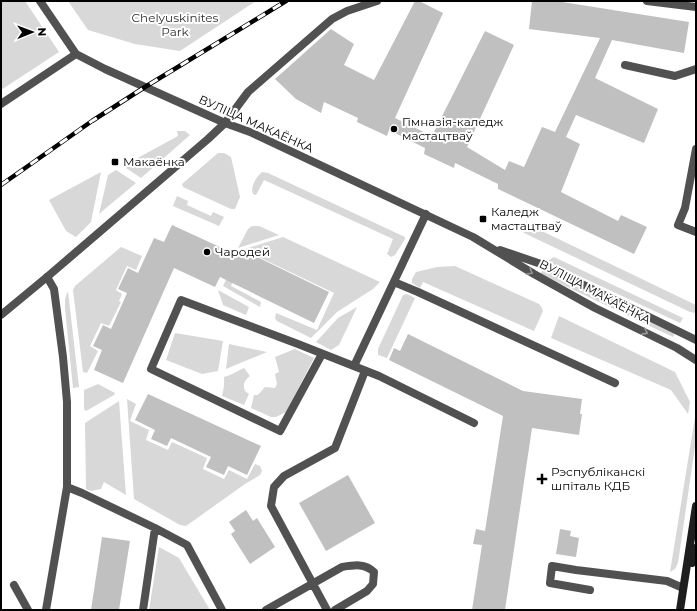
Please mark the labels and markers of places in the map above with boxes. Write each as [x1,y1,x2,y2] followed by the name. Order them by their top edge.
[402,114,503,143] place label: Гімназія-каледж мастацтваў
[389,124,399,134] marker: Гімназія-каледж мастацтваў
[123,154,185,169] place label: Макаёнка
[110,157,120,167] marker: Макаёнка
[491,204,562,233] place label: Каледж мастацтваў
[478,214,488,224] marker: Каледж мастацтваў
[215,244,270,259] place label: Чародей
[202,247,212,257] marker: Чародей
[551,464,645,493] place label: Рэспубліканскі шпіталь КДБ
[536,473,548,485] marker: Рэспубліканскі шпіталь КДБ

